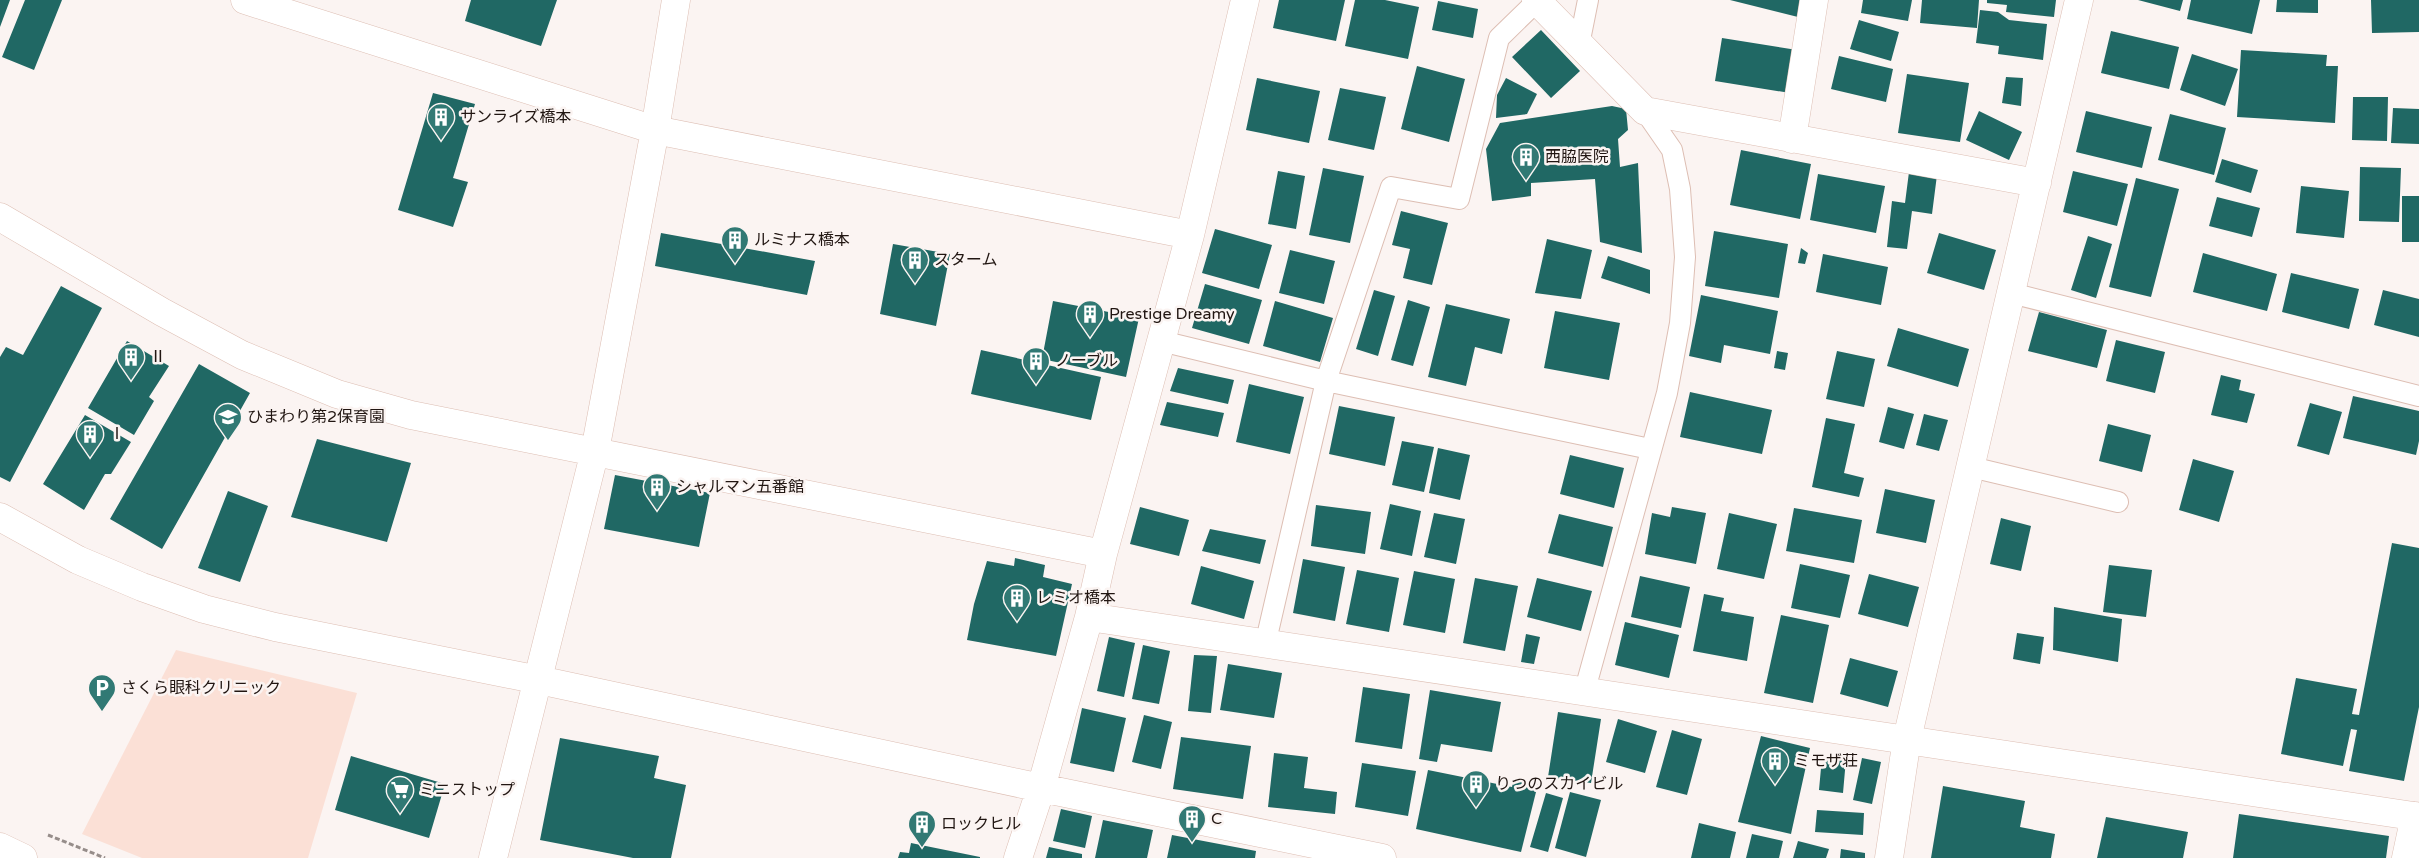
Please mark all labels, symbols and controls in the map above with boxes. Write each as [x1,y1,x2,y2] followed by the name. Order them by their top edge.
[426,102,456,141] building icon: サンライズ橋本
[460,107,572,127] place label: サンライズ橋本
[1511,142,1541,181] building icon: 西脇医院
[1545,147,1609,167] place label: 西脇医院
[720,225,750,264] building icon: ルミナス橋本
[754,230,850,250] place label: ルミナス橋本
[900,245,930,284] building icon: スターム
[934,250,998,270] place label: スターム
[1075,299,1105,338] building icon: Prestige Dreamy
[1109,304,1235,324] place label: Prestige Dreamy
[116,342,146,381] building icon: Ⅱ
[1021,346,1051,385] building icon: ノーブル
[150,347,166,367] place label: Ⅱ
[1055,351,1118,371] place label: ノーブル
[213,402,243,441] school or university icon: ひまわり第2保育園
[247,407,385,427] place label: ひまわり第2保育園
[75,419,105,458] building icon: Ⅰ
[109,424,125,444] place label: Ⅰ
[642,472,672,511] building icon: シャルマン五番館
[676,477,804,497] place label: シャルマン五番館
[1002,583,1032,622] building icon: レミオ橋本
[1036,588,1116,608] place label: レミオ橋本
[87,673,117,712] parking icon: さくら眼科クリニック
[121,678,281,698] place label: さくら眼科クリニック
[1760,746,1790,785] building icon: ミモザ荘
[1794,751,1858,771] place label: ミモザ荘
[1461,769,1491,808] building icon: りつのスカイビル
[1495,774,1623,794] place label: りつのスカイビル
[385,775,415,814] supermarket icon: ミニストップ
[419,780,515,800] place label: ミニストップ
[1177,804,1207,843] building icon: C
[907,809,937,848] building icon: ロックヒル
[1211,809,1222,829] place label: C
[941,814,1021,834] place label: ロックヒル

